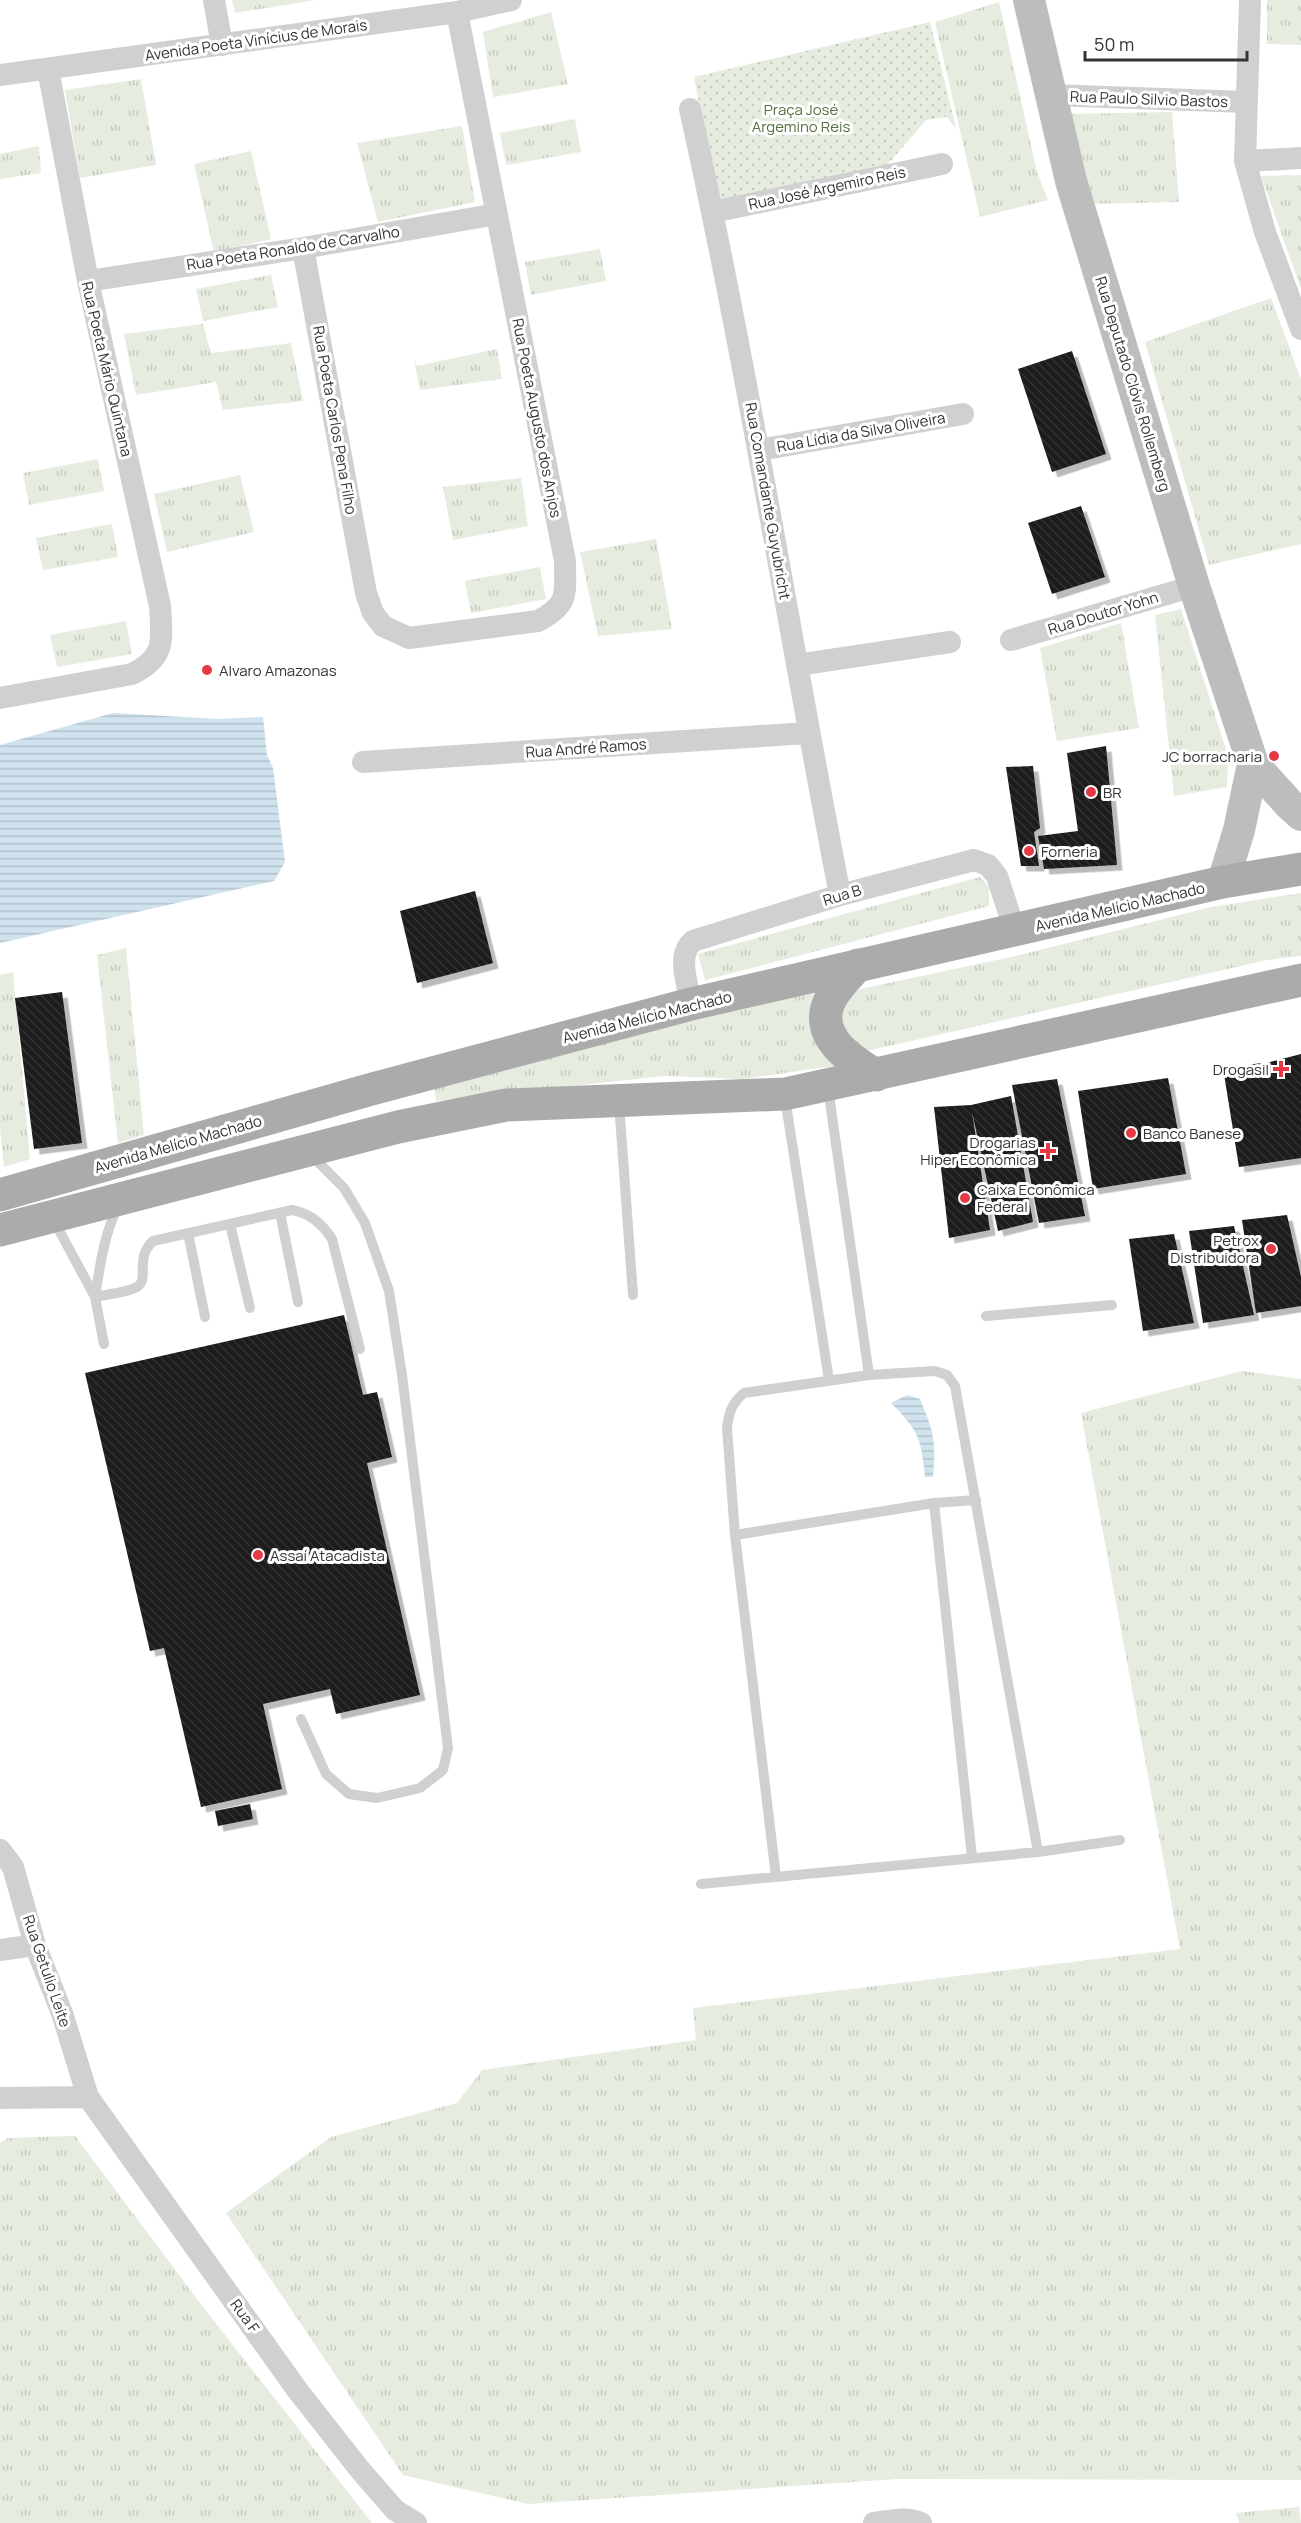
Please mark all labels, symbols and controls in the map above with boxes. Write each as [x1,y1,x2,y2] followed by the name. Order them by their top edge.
[143,14,369,66] street label: Avenida Poeta Vinícius de Morais
[1085,24,1247,62] scale bar
[1094,32,1134,56] text: 50 m
[1070,86,1228,112] street label: Rua Paulo Silvio Bastos
[752,99,850,137] park label: Praça José Argemino Reis
[747,161,908,215] street label: Rua José Argemiro Reis
[185,221,401,275] street label: Rua Poeta Ronaldo de Carvalho
[1090,274,1176,494] street label: Rua Deputado Clóvis Rollemberg
[77,279,137,459] street label: Rua Poeta Mário Quintana
[507,316,567,520] street label: Rua Poeta Augusto dos Anjos
[308,324,362,516] street label: Rua Poeta Carlos Pena Filho
[740,401,796,601] street label: Rua Comandante Guyubricht
[775,407,947,457] street label: Rua Lídia da Silva Oliveira
[1045,586,1161,640] street label: Rua Doutor Yohn
[219,660,337,681] place label: Alvaro Amazonas
[200,663,214,677] marker: Alvaro Amazonas
[525,733,647,763] street label: Rua André Ramos
[1162,746,1262,767] place label: JC borracharia
[1267,749,1281,763] marker: JC borracharia
[1103,782,1122,803] place label: BR
[1084,785,1098,799] marker: BR
[1041,841,1097,862] place label: Forneria
[1022,844,1036,858] marker: Forneria
[1033,877,1207,937] street label: Avenida Melício Machado
[820,879,864,911] street label: Rua B
[560,986,734,1048] street label: Avenida Melício Machado
[1213,1059,1269,1080] place label: Drogasil
[1274,1062,1288,1076] marker: Drogasil
[92,1110,264,1178] street label: Avenida Melício Machado
[1143,1123,1241,1144] place label: Banco Banese
[1124,1126,1138,1140] marker: Banco Banese
[920,1132,1036,1170] place label: Drogarias Hiper Econômica
[1041,1144,1055,1158] marker: Drogarias Hiper Econômica
[977,1179,1095,1217] place label: Caixa Econômica Federal
[958,1191,972,1205] marker: Caixa Econômica Federal
[1170,1230,1259,1268] place label: Petrox Distribuidora
[1264,1242,1278,1256] marker: Petrox Distribuidora
[270,1545,385,1566] place label: Assaí Atacadista
[251,1548,265,1562] marker: Assaí Atacadista
[18,1912,76,2030] street label: Rua Getulio Leite
[226,2295,265,2338] street label: Rua F

